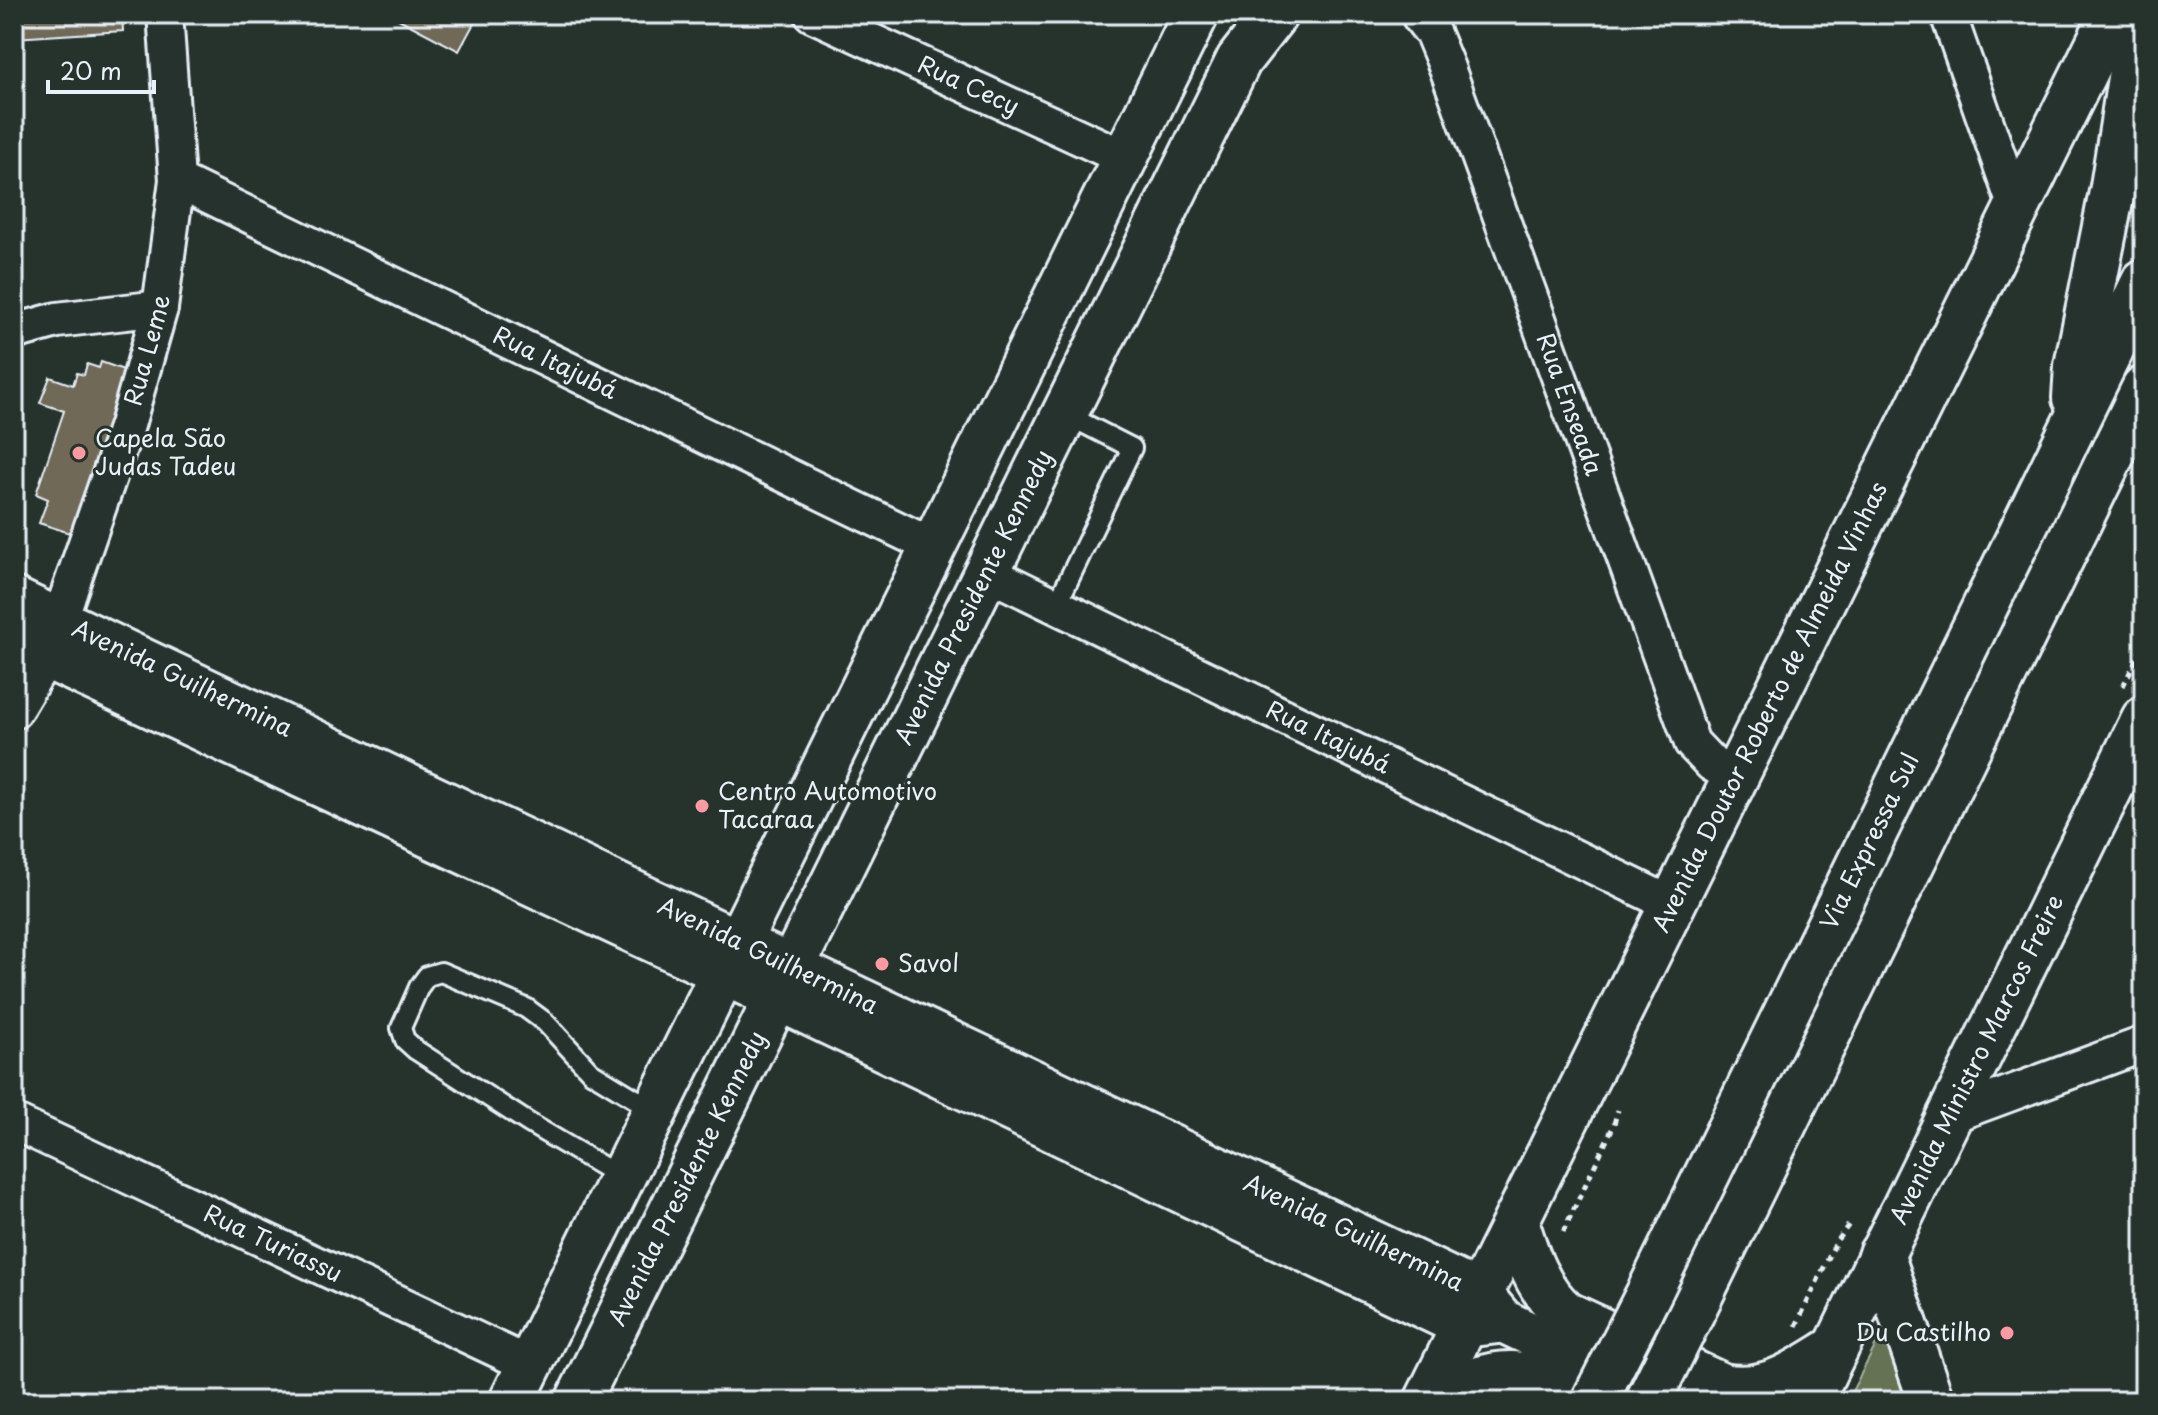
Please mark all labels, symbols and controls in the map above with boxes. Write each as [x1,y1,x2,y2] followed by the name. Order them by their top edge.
[48,44,154,94] scale bar
[912,45,1026,123] street label: Rua Cecy
[60,52,122,88] text: 20 m
[113,293,178,409] street label: Rua Leme
[488,316,624,407] street label: Rua Itajubá
[1529,327,1613,480] street label: Rua Enseada
[95,419,236,483] place label: Capela São Judas Tadeu
[884,443,1060,750] street label: Avenida Presidente Kennedy
[70,444,88,462] marker: Capela São Judas Tadeu
[1642,475,1895,938] street label: Avenida Doutor Roberto de Almeida Vinhas
[67,609,300,745] street label: Avenida Guilhermina
[1261,690,1397,781] street label: Rua Itajubá
[1810,746,1927,935] street label: Via Expressa Sul
[718,772,937,836] place label: Centro Automotivo Tacaraa
[693,797,711,815] marker: Centro Automotivo Tacaraa
[653,886,885,1022] street label: Avenida Guilhermina
[1879,888,2071,1230] street label: Avenida Ministro Marcos Freire
[898,944,959,980] place label: Savol
[873,955,891,973] marker: Savol
[598,1024,774,1331] street label: Avenida Presidente Kennedy
[1238,1164,1471,1299] street label: Avenida Guilhermina
[198,1194,349,1290] street label: Rua Turiassu
[1855,1313,1991,1349] place label: Du Castilho
[1998,1324,2016,1342] marker: Du Castilho

